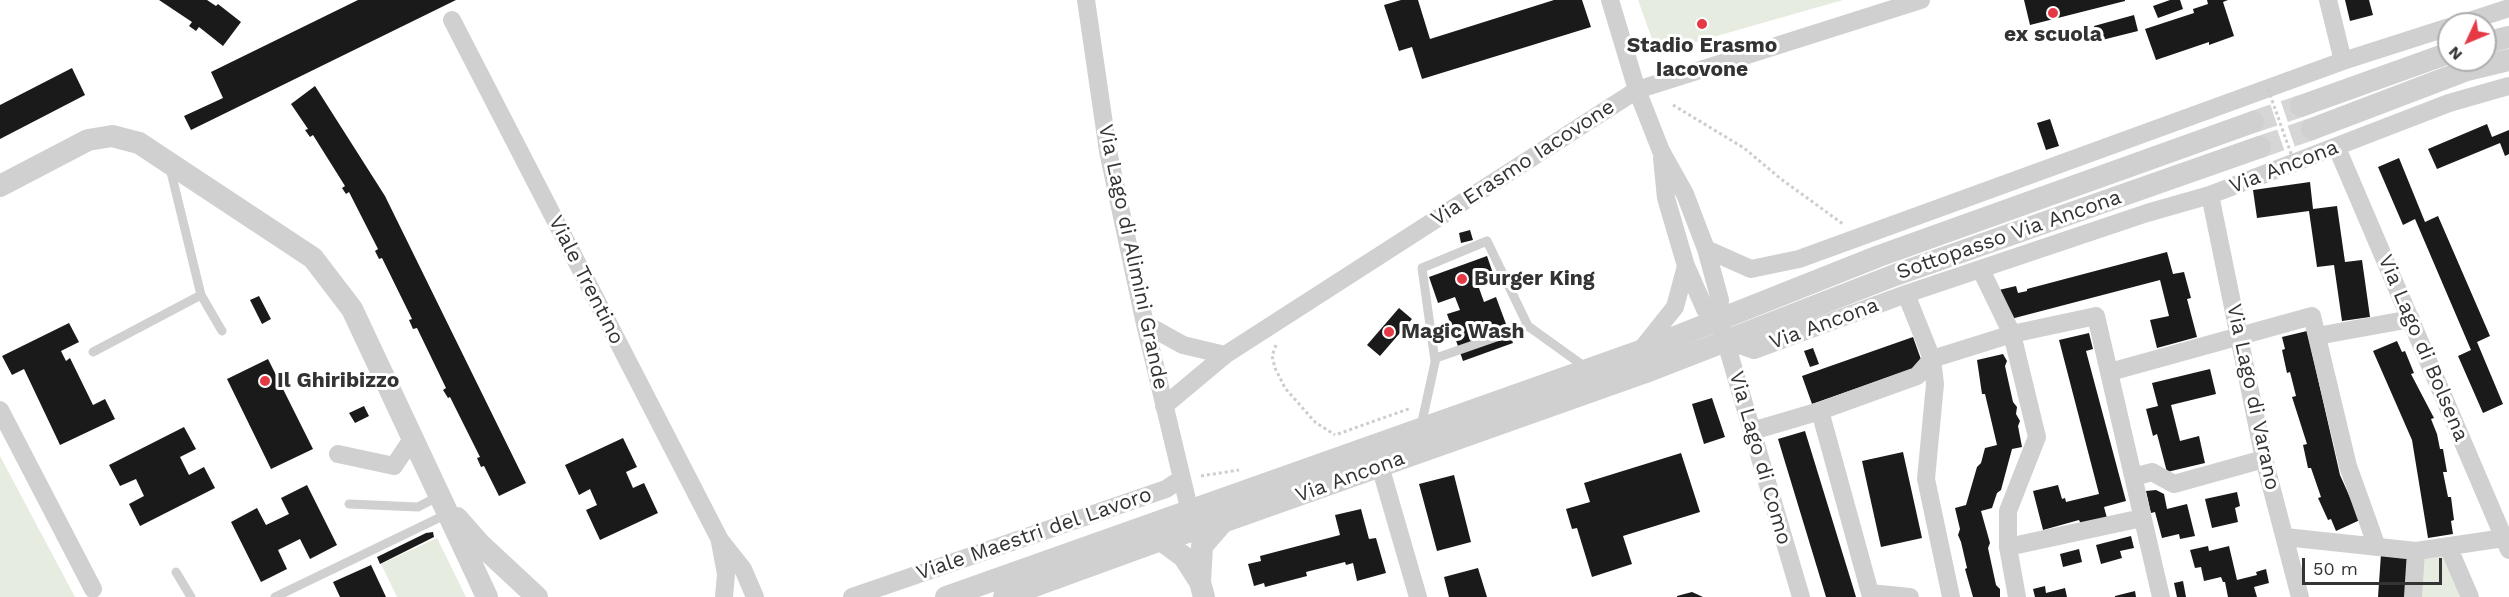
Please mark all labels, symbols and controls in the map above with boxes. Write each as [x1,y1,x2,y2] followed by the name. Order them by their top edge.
[2046,6,2060,20] marker: ex scuola
[2437,12,2497,72] north arrow
[1695,17,1709,31] marker: Stadio Erasmo Iacovone
[2004,22,2102,48] place label: ex scuola
[1627,33,1777,83] place label: Stadio Erasmo Iacovone
[2444,43,2466,64] text: N
[1427,94,1619,232] street label: Via Erasmo Iacovone
[1093,122,1173,392] street label: Via Lago di Alimini Grande
[2226,135,2342,199] street label: Via Ancona
[1893,185,2125,285] street label: Sottopasso Via Ancona
[543,211,629,349] street label: Viale Trentino
[2372,251,2474,445] street label: Via Lago di Bolsena
[1474,266,1595,292] place label: Burger King
[1455,272,1469,286] marker: Burger King
[1766,293,1882,355] street label: Via Ancona
[2221,302,2285,492] street label: Via Lago di Varano
[1401,319,1525,345] place label: Magic Wash
[1382,325,1396,339] marker: Magic Wash
[277,368,399,394] place label: Il Ghiribizzo
[1723,368,1797,548] street label: Via Lago di Como
[258,374,272,388] marker: Il Ghiribizzo
[1292,446,1408,508] street label: Via Ancona
[913,482,1155,586] street label: Viale Maestri del Lavoro
[2305,546,2444,584] scale bar
[2313,558,2358,579] text: 50 m

